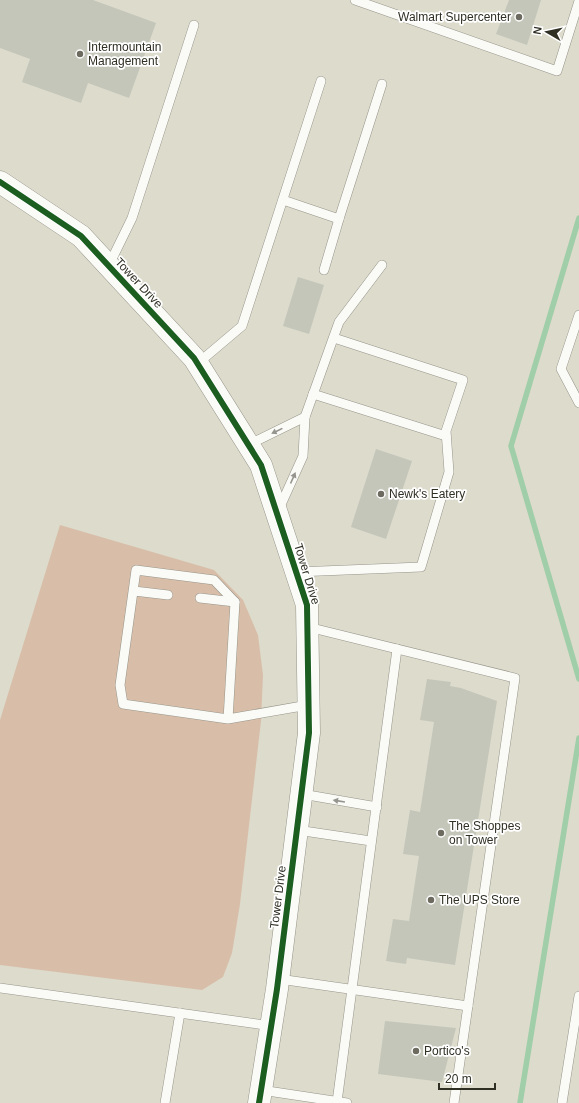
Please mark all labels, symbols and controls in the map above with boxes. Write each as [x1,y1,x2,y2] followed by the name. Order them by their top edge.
[398,10,511,24] place label: Walmart Supercenter
[514,12,524,22] marker: Walmart Supercenter
[527,12,567,52] north arrow
[531,26,544,35] text: N
[88,40,161,68] place label: Intermountain Management
[75,49,85,59] marker: Intermountain Management
[112,255,166,311] street label: Tower Drive
[271,428,283,434] one-way arrow
[290,472,296,484] one-way arrow
[389,487,465,501] place label: Newk's Eatery
[376,489,386,499] marker: Newk's Eatery
[291,542,323,607] street label: Tower Drive
[333,797,345,803] one-way arrow
[449,819,520,847] place label: The Shoppes on Tower
[436,828,446,838] marker: The Shoppes on Tower
[267,864,289,929] street label: Tower Drive
[439,893,520,907] place label: The UPS Store
[426,895,436,905] marker: The UPS Store
[424,1044,470,1058] place label: Portico's
[411,1046,421,1056] marker: Portico's
[439,1065,495,1091] scale bar
[445,1072,472,1086] text: 20 m

